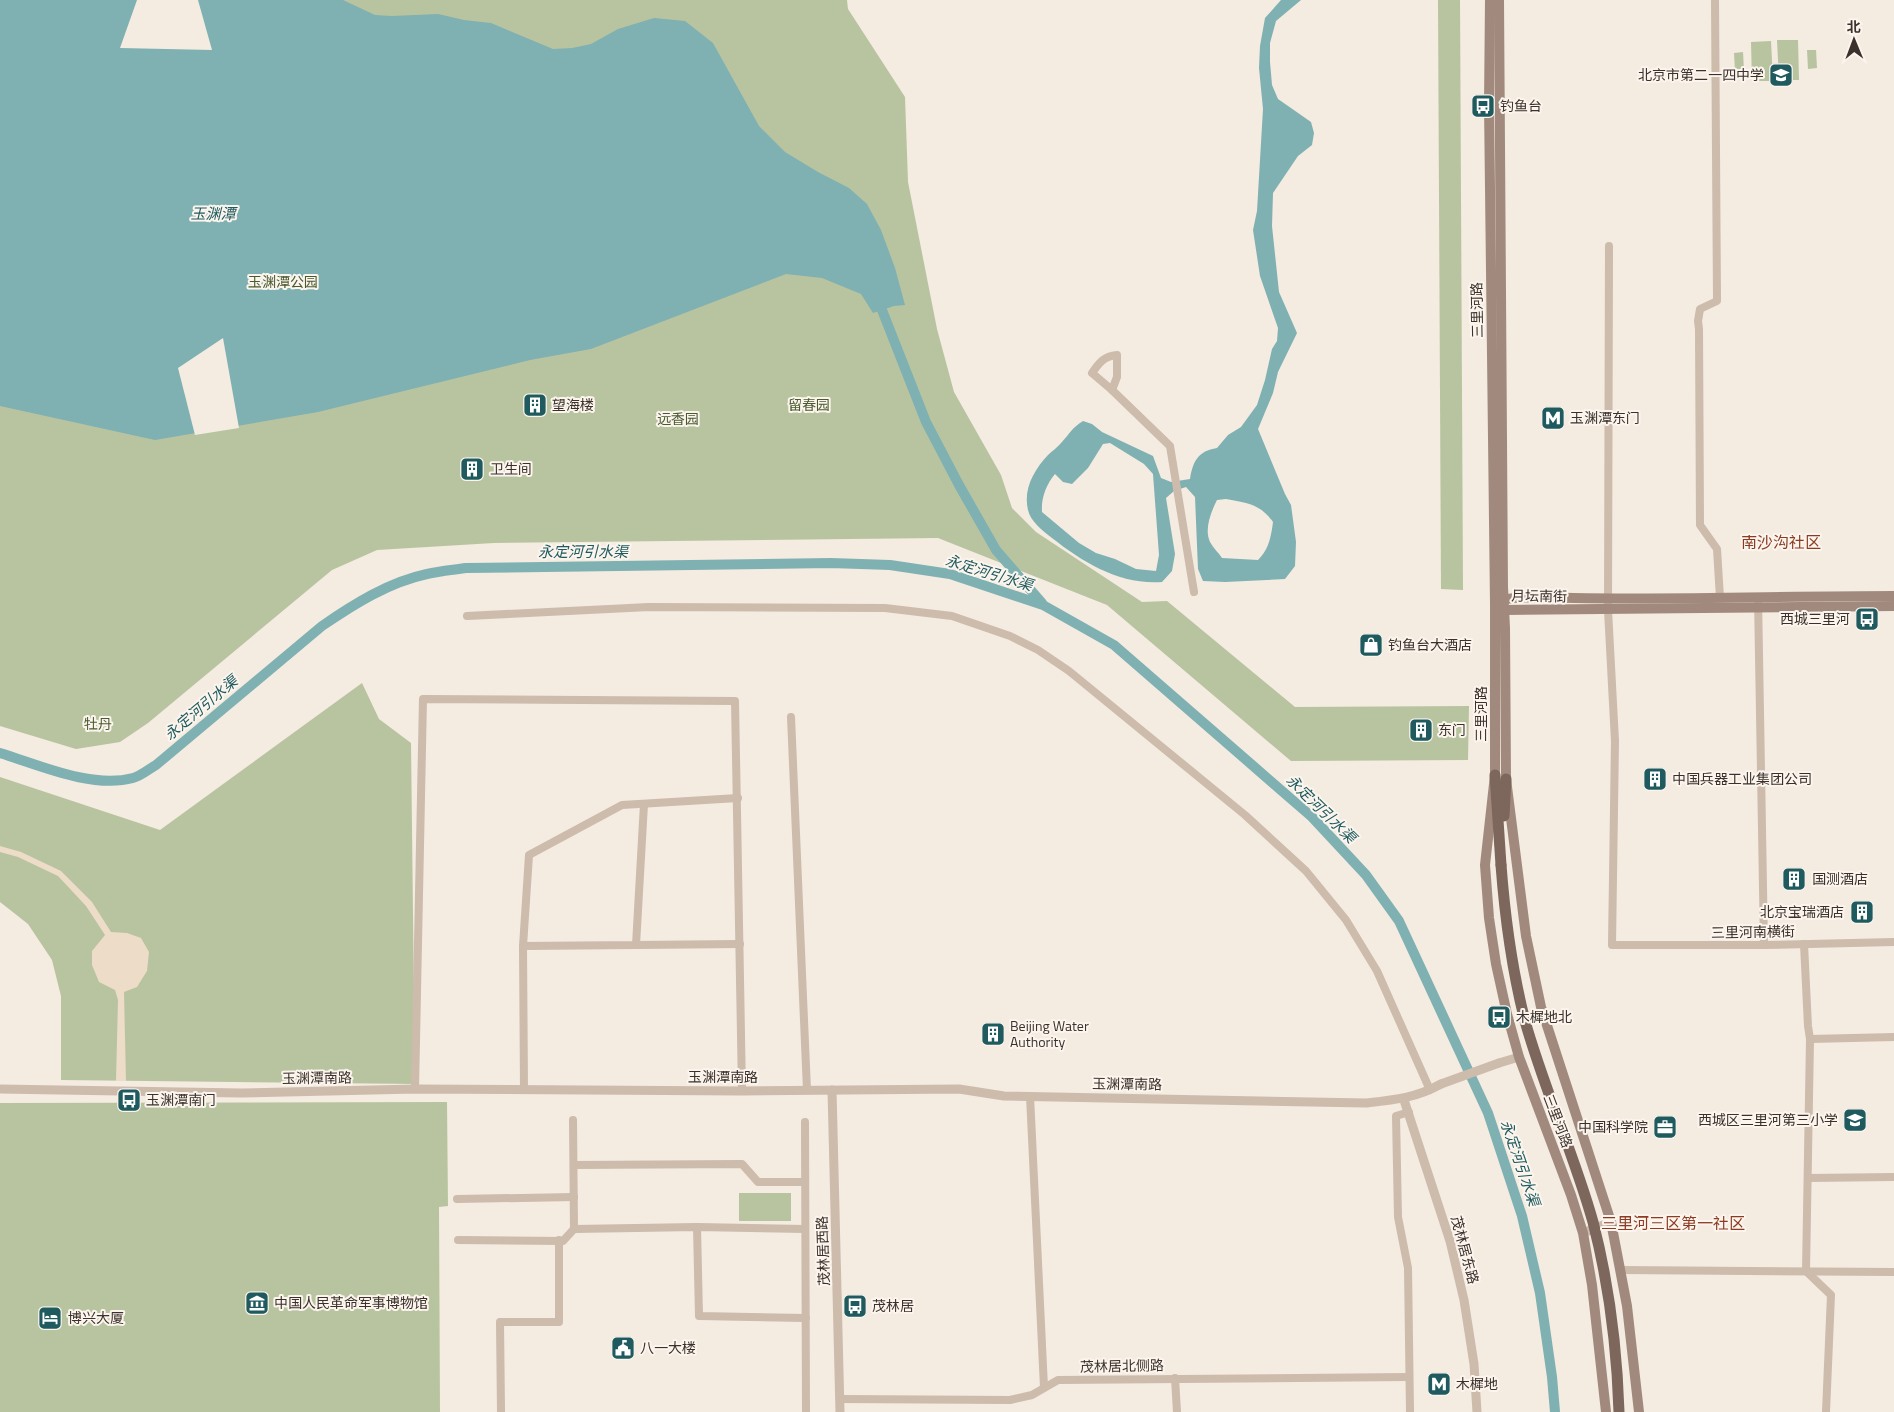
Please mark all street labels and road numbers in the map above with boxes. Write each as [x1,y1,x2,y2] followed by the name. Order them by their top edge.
[1466,282,1487,338] street label: 三里河路
[1511,585,1567,606] street label: 月坛南街
[1470,686,1491,742] street label: 三里河路
[1711,920,1795,943] street label: 三里河南横街
[282,1066,352,1089] street label: 玉渊潭南路
[688,1066,758,1087] street label: 玉渊潭南路
[1092,1072,1162,1095] street label: 玉渊潭南路
[1539,1091,1578,1151] street label: 三里河路
[1446,1213,1485,1286] street label: 茂林居东路
[811,1216,834,1286] street label: 茂林居西路
[1080,1354,1164,1377] street label: 茂林居北侧路

